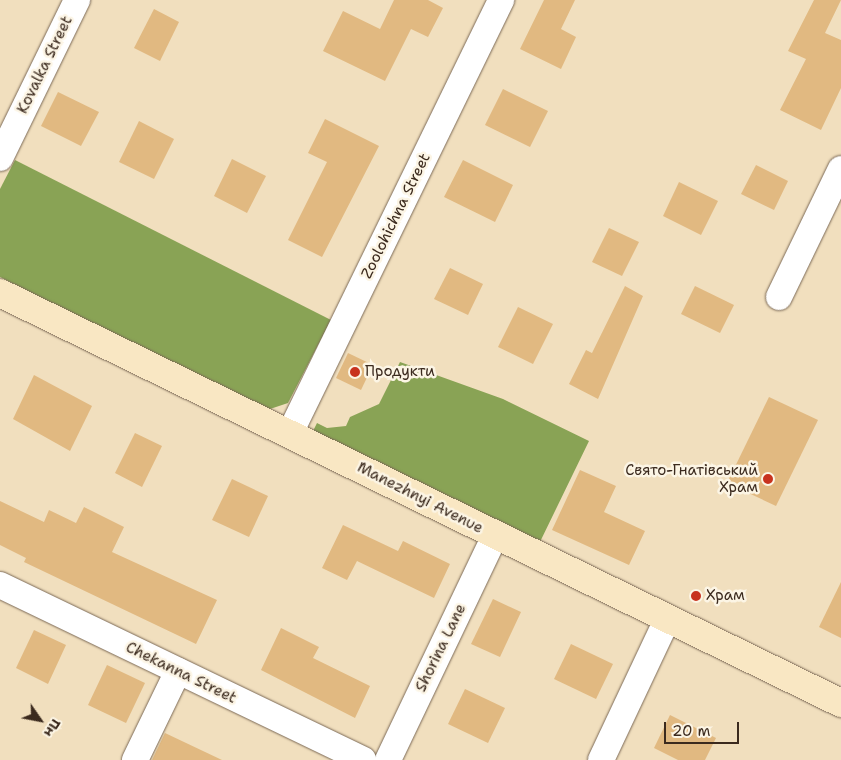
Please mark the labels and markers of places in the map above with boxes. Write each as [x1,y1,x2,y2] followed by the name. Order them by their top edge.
[365,363,435,381] place label: Продукти
[349,366,361,378] marker: Продукти
[625,461,758,496] place label: Свято-Гнатівський Храм
[762,473,774,485] marker: Свято-Гнатівський Храм
[706,587,745,605] place label: Храм
[690,590,702,602] marker: Храм

